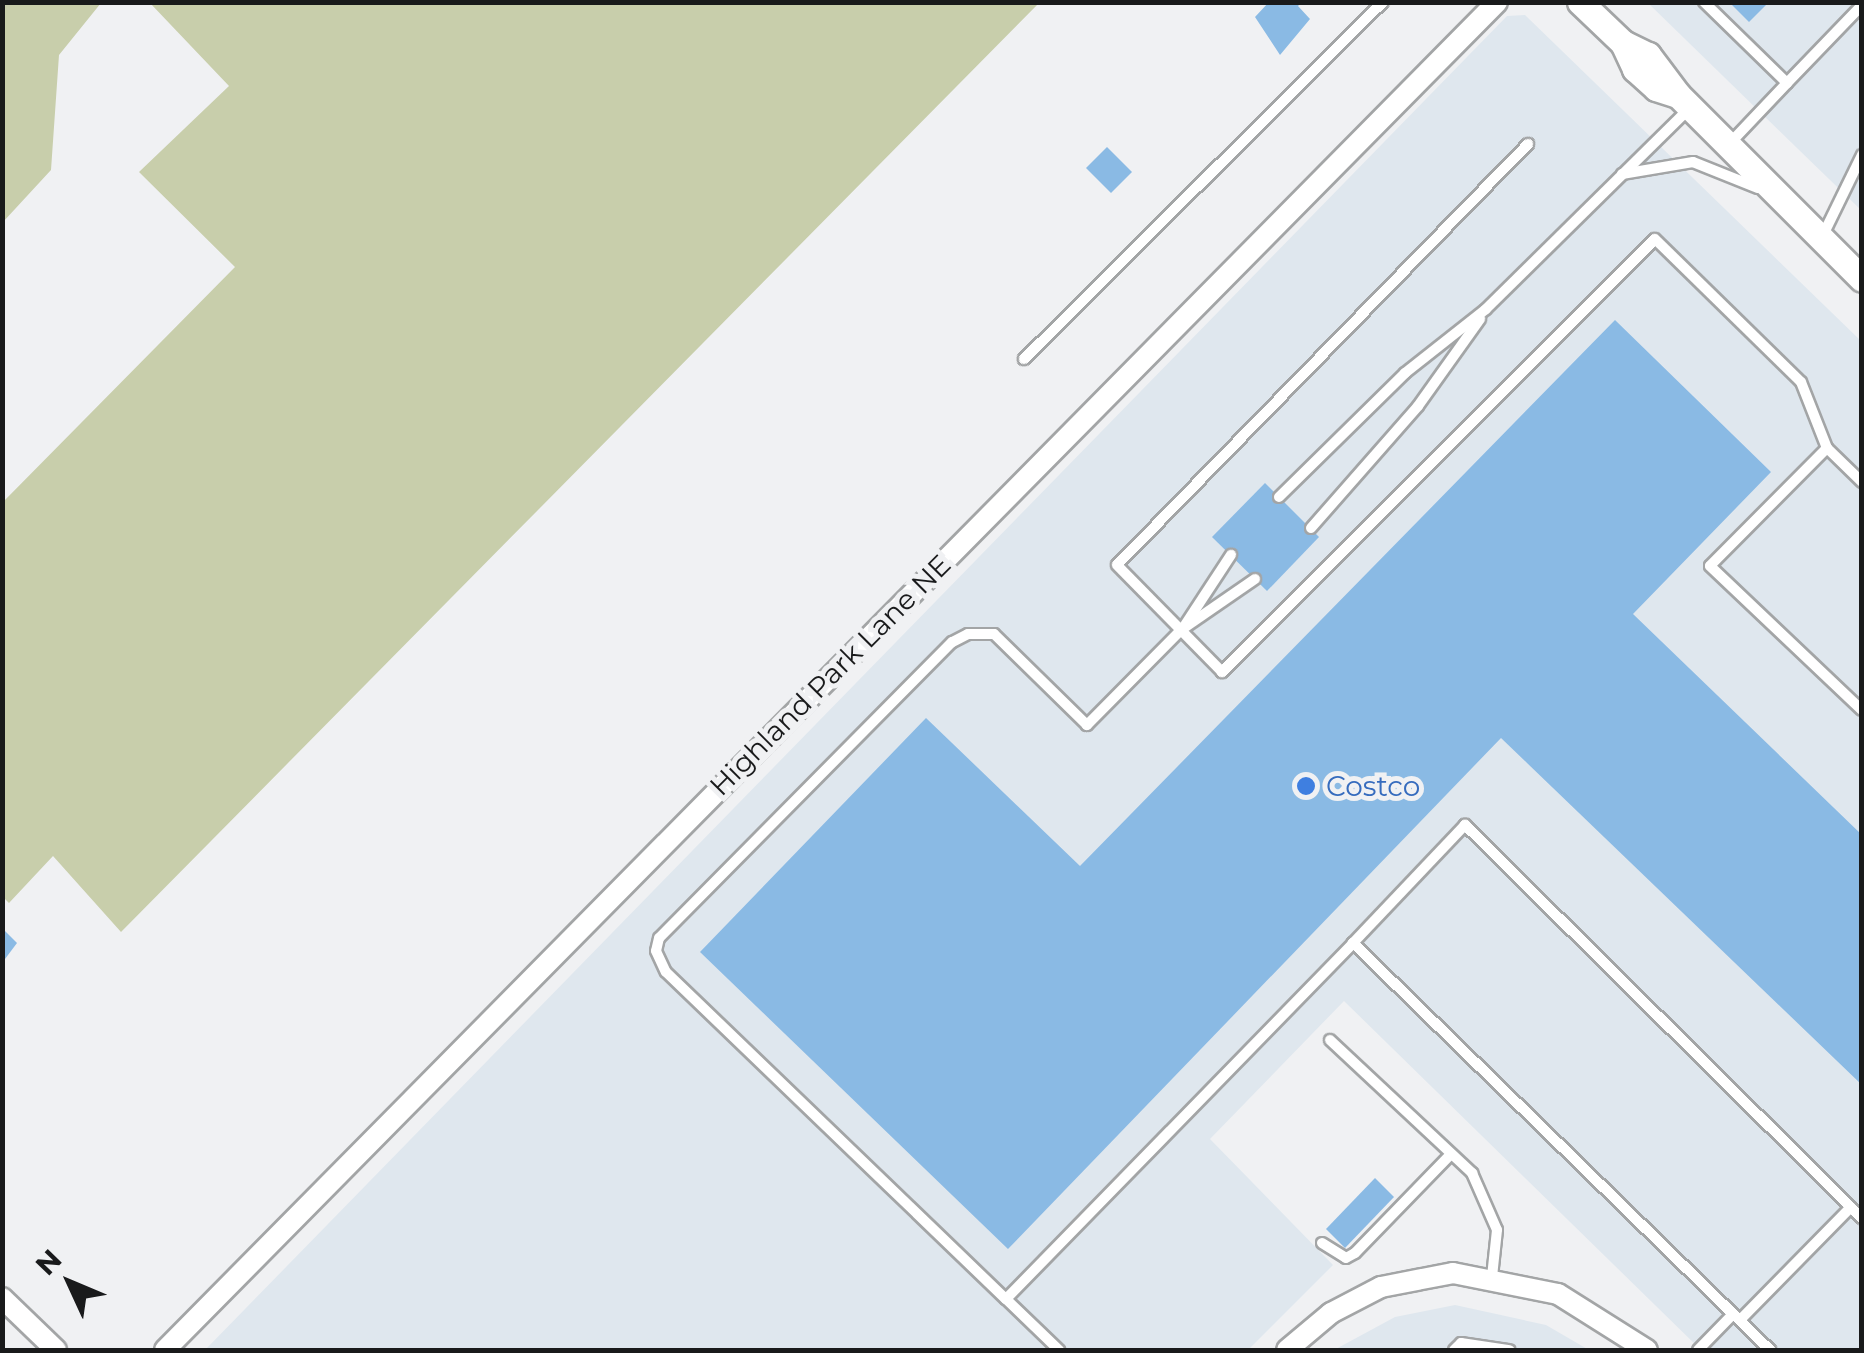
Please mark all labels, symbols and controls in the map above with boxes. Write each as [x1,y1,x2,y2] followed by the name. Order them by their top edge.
[703,548,957,802] street label: Highland Park Lane NE
[1326,769,1420,803] place label: Costco
[1295,775,1317,797] marker: Costco
[20,1233,120,1333] north arrow
[28,1242,69,1282] text: N

